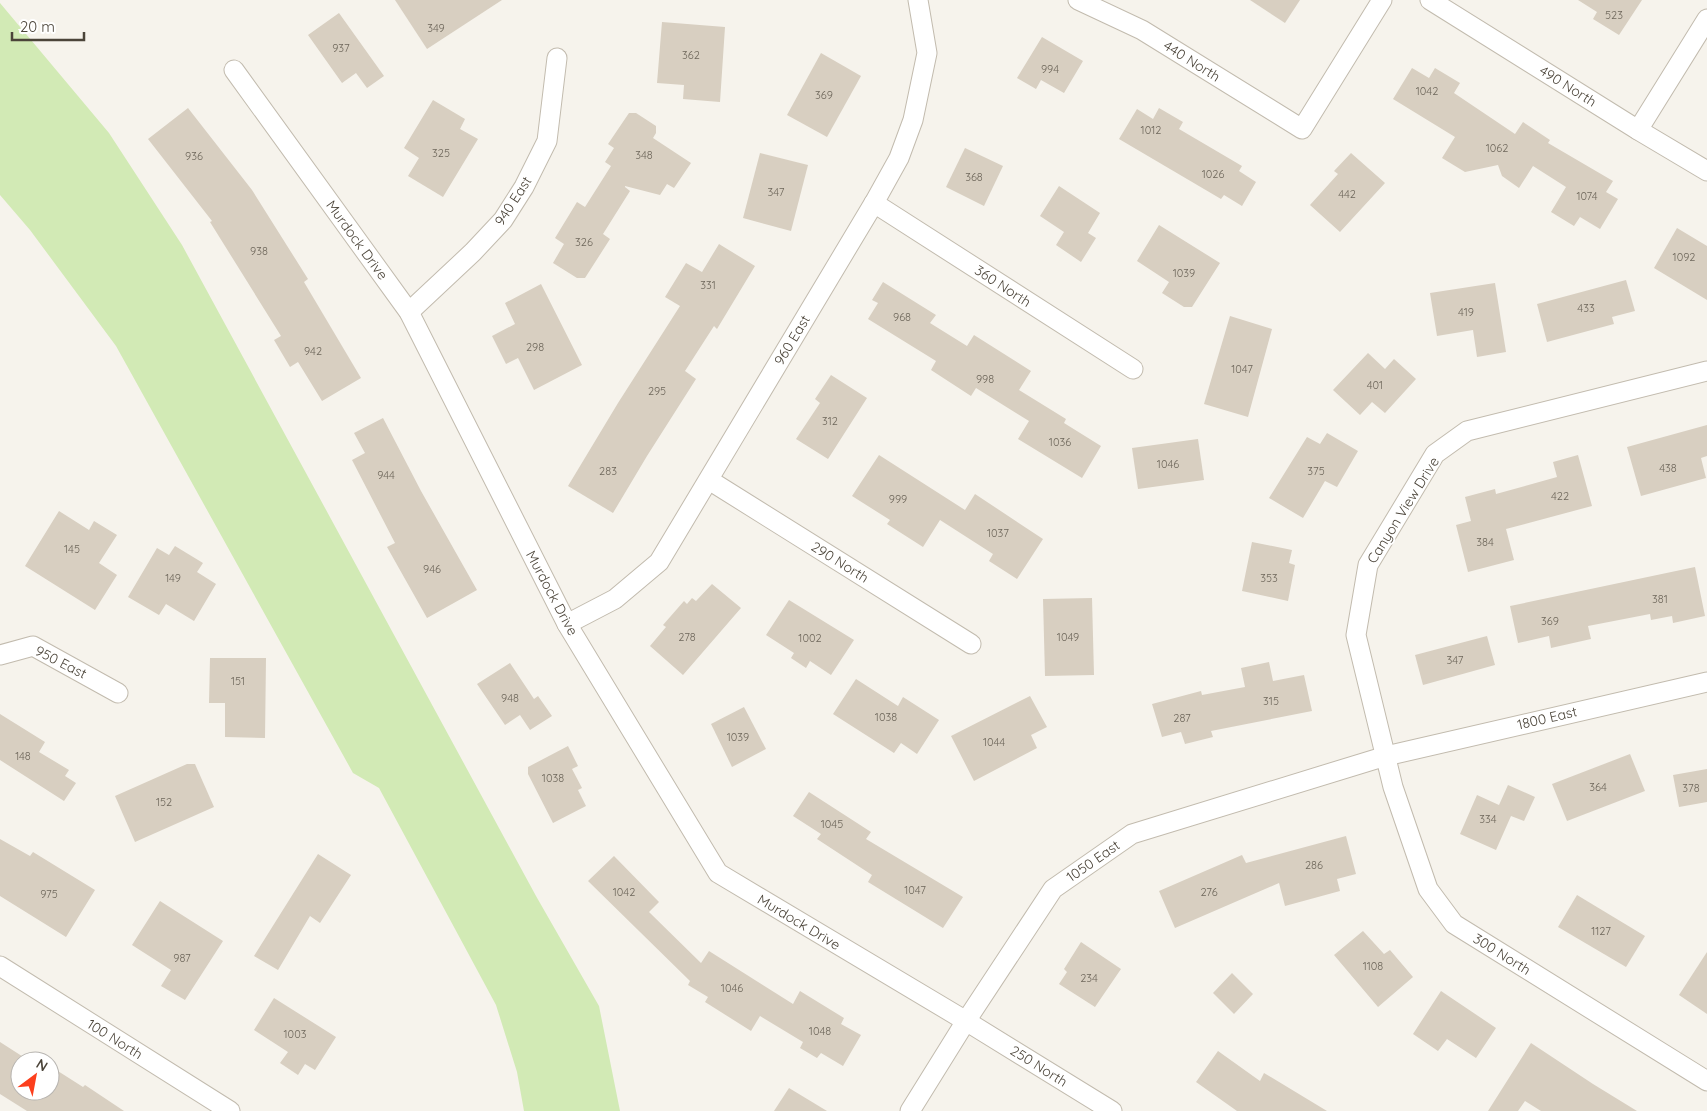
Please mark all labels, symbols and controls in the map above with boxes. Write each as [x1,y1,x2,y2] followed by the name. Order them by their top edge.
[1605,8,1623,22] house number: 523
[12,10,85,42] scale bar
[20,17,55,36] text: 20 m
[427,21,445,35] house number: 349
[1160,37,1224,85] street label: 440 North
[332,41,350,55] house number: 937
[682,48,700,62] house number: 362
[1536,61,1600,111] street label: 490 North
[1041,62,1059,76] house number: 994
[1416,84,1438,98] house number: 1042
[815,88,833,102] house number: 369
[1141,123,1161,137] house number: 1012
[1486,141,1508,155] house number: 1062
[432,146,450,160] house number: 325
[635,148,653,162] house number: 348
[185,149,203,163] house number: 936
[1202,167,1224,181] house number: 1026
[965,170,983,184] house number: 368
[490,173,536,229] street label: 940 East
[768,185,785,199] house number: 347
[1338,187,1356,201] house number: 442
[1576,189,1598,203] house number: 1074
[322,197,392,283] street label: Murdock Drive
[575,235,593,249] house number: 326
[250,244,268,258] house number: 938
[1673,250,1695,264] house number: 1092
[971,261,1035,311] street label: 360 North
[1173,266,1195,280] house number: 1039
[700,278,716,292] house number: 331
[1577,301,1595,315] house number: 433
[1458,305,1474,319] house number: 419
[893,310,911,324] house number: 968
[770,311,814,368] street label: 960 East
[526,340,544,354] house number: 298
[304,344,322,358] house number: 942
[1231,362,1253,376] house number: 1047
[976,372,994,386] house number: 998
[1367,378,1383,392] house number: 401
[648,384,666,398] house number: 295
[822,414,838,428] house number: 312
[1049,435,1071,449] house number: 1036
[1363,453,1443,567] street label: Canyon View Drive
[1157,457,1179,471] house number: 1046
[1659,461,1677,475] house number: 438
[599,464,617,478] house number: 283
[1307,464,1325,478] house number: 375
[377,468,395,482] house number: 944
[1551,489,1569,503] house number: 422
[889,492,907,506] house number: 999
[987,526,1009,540] house number: 1037
[1476,535,1494,549] house number: 384
[808,537,872,587] street label: 290 North
[64,542,80,556] house number: 145
[522,547,582,639] street label: Murdock Drive
[423,562,441,576] house number: 946
[165,571,181,585] house number: 149
[1260,571,1278,585] house number: 353
[1652,592,1668,606] house number: 381
[1541,614,1559,628] house number: 369
[678,630,696,644] house number: 278
[1057,630,1079,644] house number: 1049
[798,631,822,645] house number: 1002
[32,641,90,683] street label: 950 East
[1447,653,1464,667] house number: 347
[231,674,245,688] house number: 151
[501,691,519,705] house number: 948
[1263,694,1279,708] house number: 315
[1515,702,1579,734] street label: 1800 East
[875,710,897,724] house number: 1038
[1173,711,1191,725] house number: 287
[727,730,749,744] house number: 1039
[983,735,1005,749] house number: 1044
[15,749,31,763] house number: 148
[542,771,564,785] house number: 1038
[1589,780,1607,794] house number: 364
[1682,781,1700,795] house number: 378
[156,795,172,809] house number: 152
[1479,812,1497,826] house number: 334
[821,817,843,831] house number: 1045
[1063,836,1123,886] street label: 1050 East
[1305,858,1323,872] house number: 286
[904,883,926,897] house number: 1047
[613,885,635,899] house number: 1042
[1200,885,1218,899] house number: 276
[40,887,58,901] house number: 975
[754,890,844,954] street label: Murdock Drive
[1591,924,1611,938] house number: 1127
[1470,929,1534,979] street label: 300 North
[173,951,191,965] house number: 987
[1363,959,1383,973] house number: 1108
[1080,971,1098,985] house number: 234
[721,981,743,995] house number: 1046
[84,1015,146,1063] street label: 100 North
[809,1024,831,1038] house number: 1048
[284,1027,307,1041] house number: 1003
[1007,1041,1071,1091] street label: 250 North
[10,1051,60,1101] north arrow
[33,1055,51,1075] text: N

